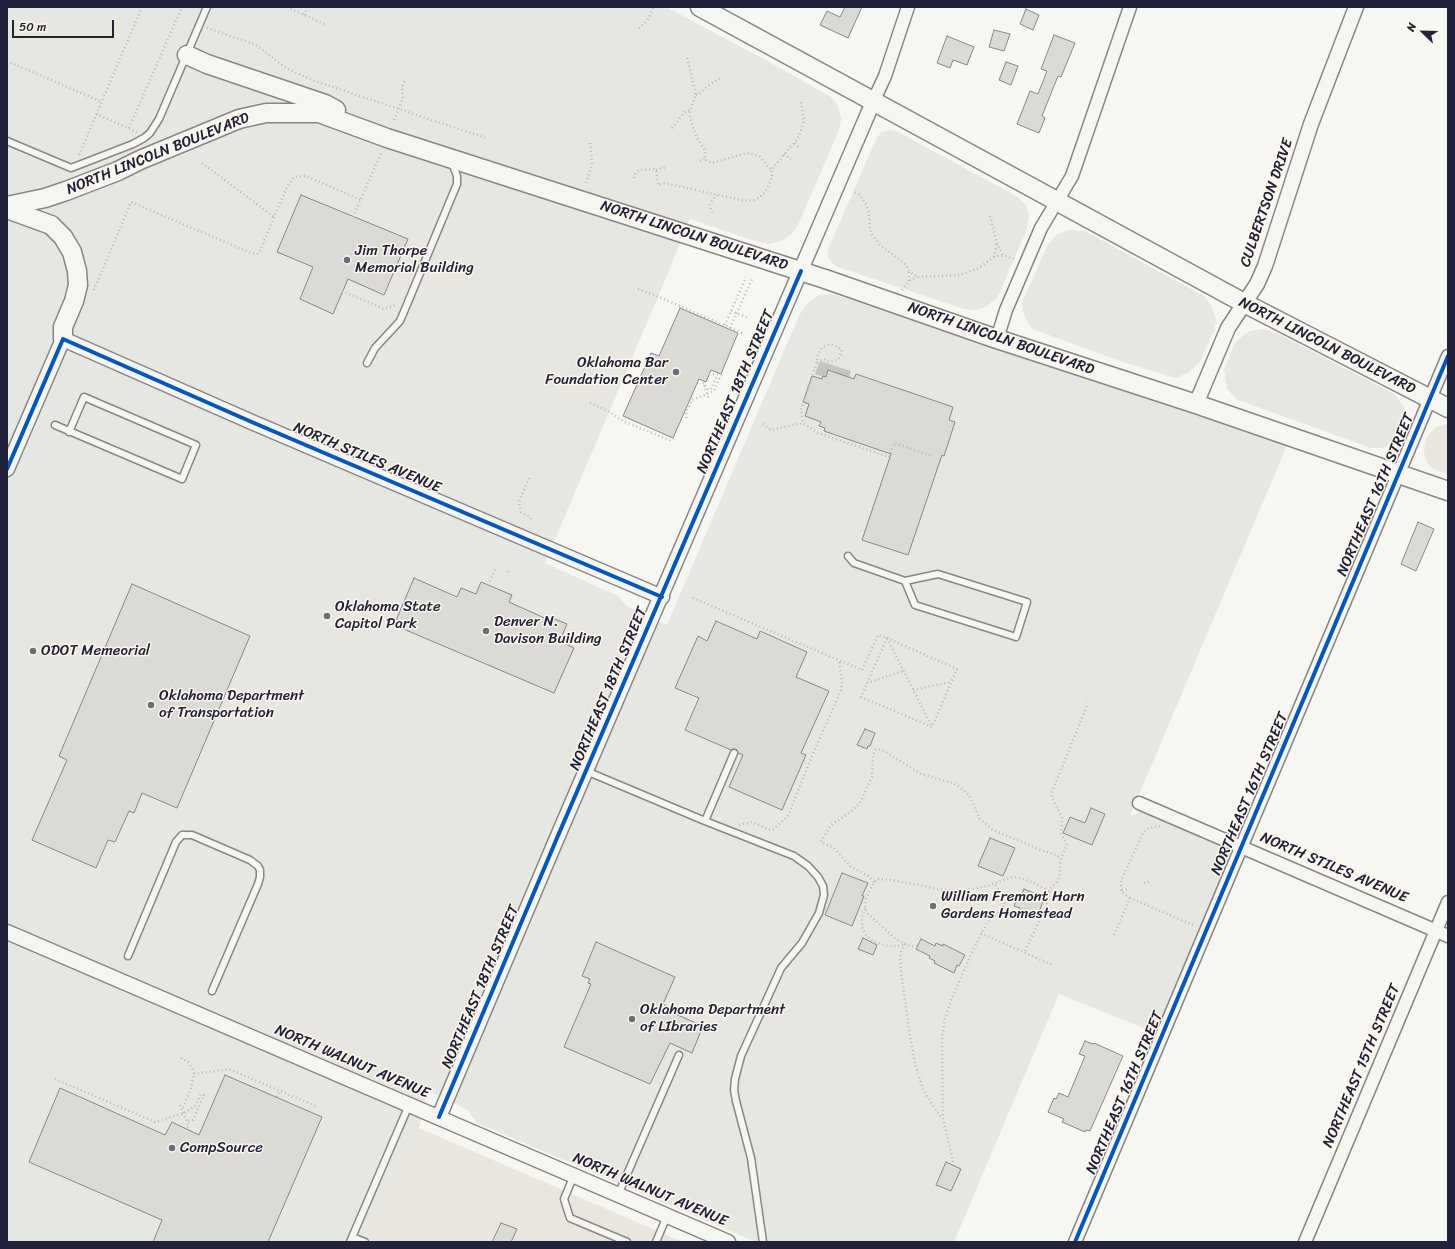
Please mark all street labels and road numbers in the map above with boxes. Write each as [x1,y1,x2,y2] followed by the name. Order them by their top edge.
[64,109,252,199] street label: NORTH LINCOLN BOULEVARD
[1237,136,1297,270] street label: CULBERTSON DRIVE
[598,197,790,275] street label: NORTH LINCOLN BOULEVARD
[1236,294,1418,398] street label: NORTH LINCOLN BOULEVARD
[906,299,1096,379] street label: NORTH LINCOLN BOULEVARD
[693,308,779,476] street label: NORTHEAST 18TH STREET
[1333,411,1419,579] street label: NORTHEAST 16TH STREET
[291,419,443,497] street label: NORTH STILES AVENUE
[566,605,652,773] street label: NORTHEAST 18TH STREET
[1207,710,1293,878] street label: NORTHEAST 16TH STREET
[1258,829,1410,907] street label: NORTH STILES AVENUE
[438,903,524,1071] street label: NORTHEAST 18TH STREET
[1319,982,1405,1150] street label: NORTHEAST 15TH STREET
[1082,1009,1168,1177] street label: NORTHEAST 16TH STREET
[272,1021,432,1103] street label: NORTH WALNUT AVENUE
[570,1149,730,1231] street label: NORTH WALNUT AVENUE

